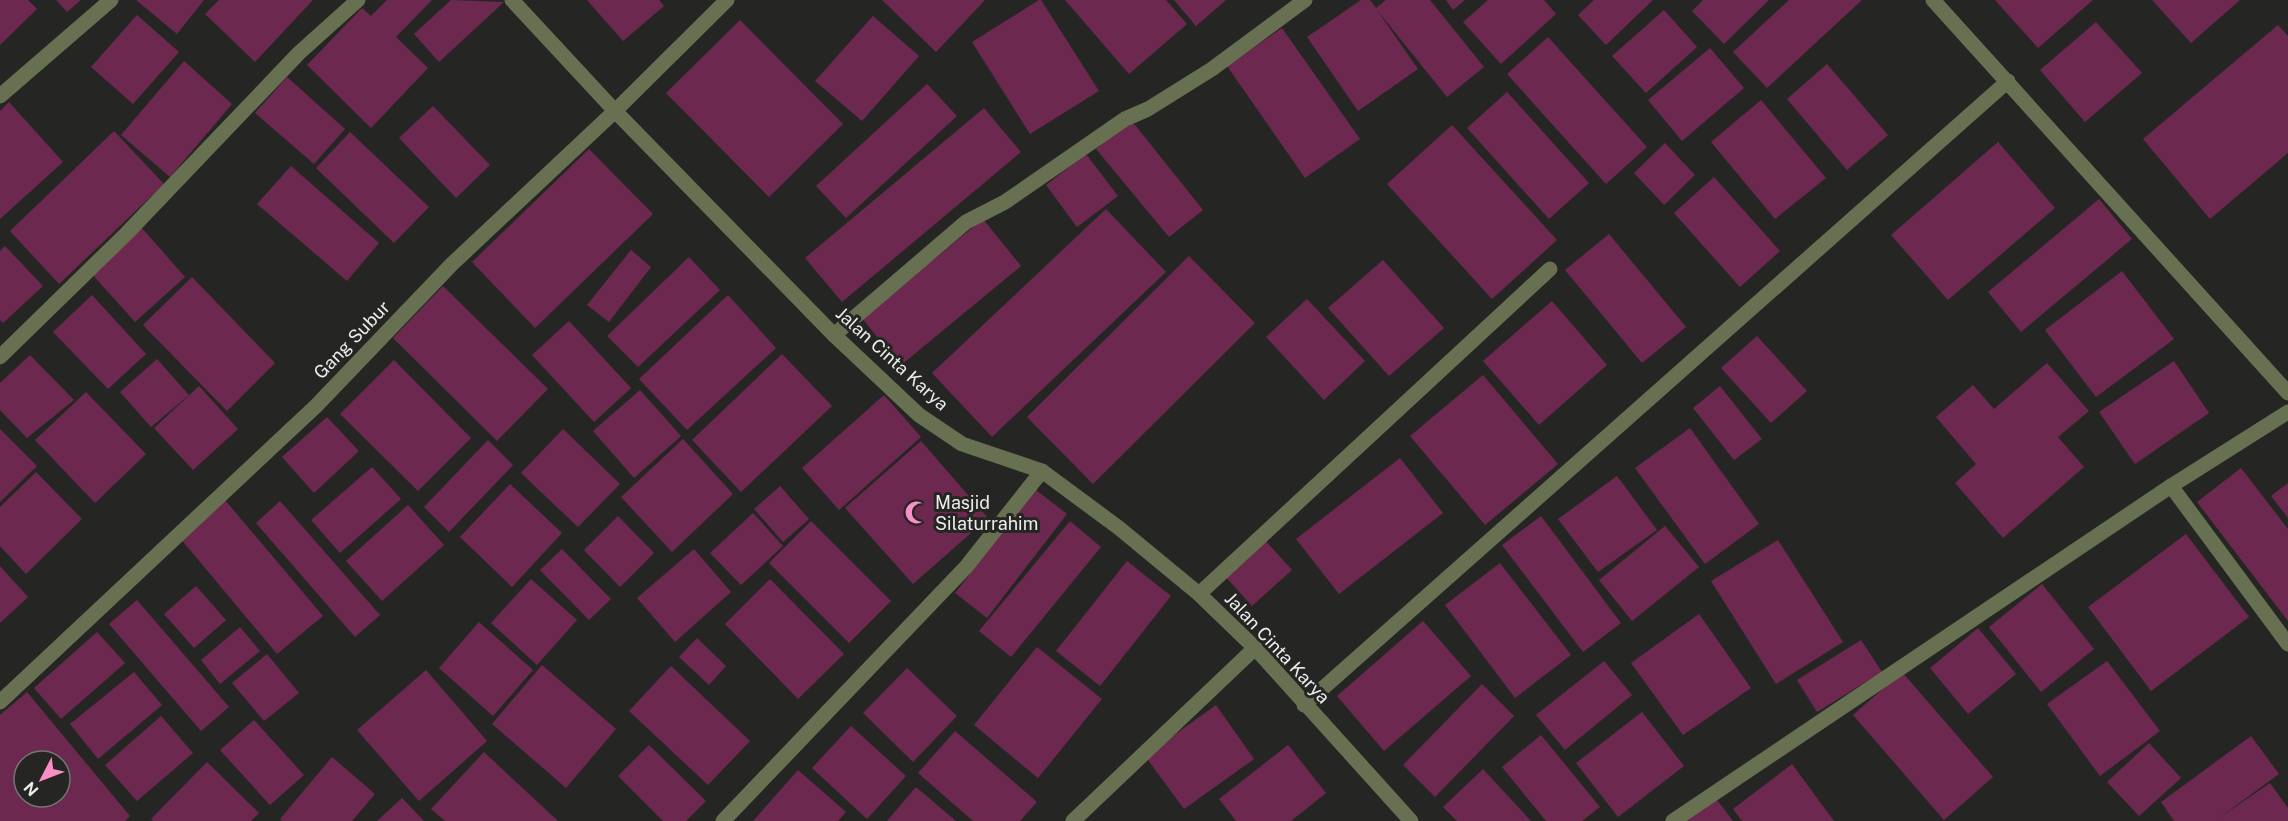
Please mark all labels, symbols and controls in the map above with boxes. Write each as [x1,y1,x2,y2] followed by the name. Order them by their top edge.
[309,296,394,383] street label: Gang Subur
[832,303,953,415] street label: Jalan Cinta Karya
[935,492,1038,534] place label: Masjid Silaturrahim
[904,500,930,526] mosque icon: Masjid Silaturrahim
[1221,588,1334,707] street label: Jalan Cinta Karya
[12,749,72,809] north arrow
[20,778,42,800] text: N

